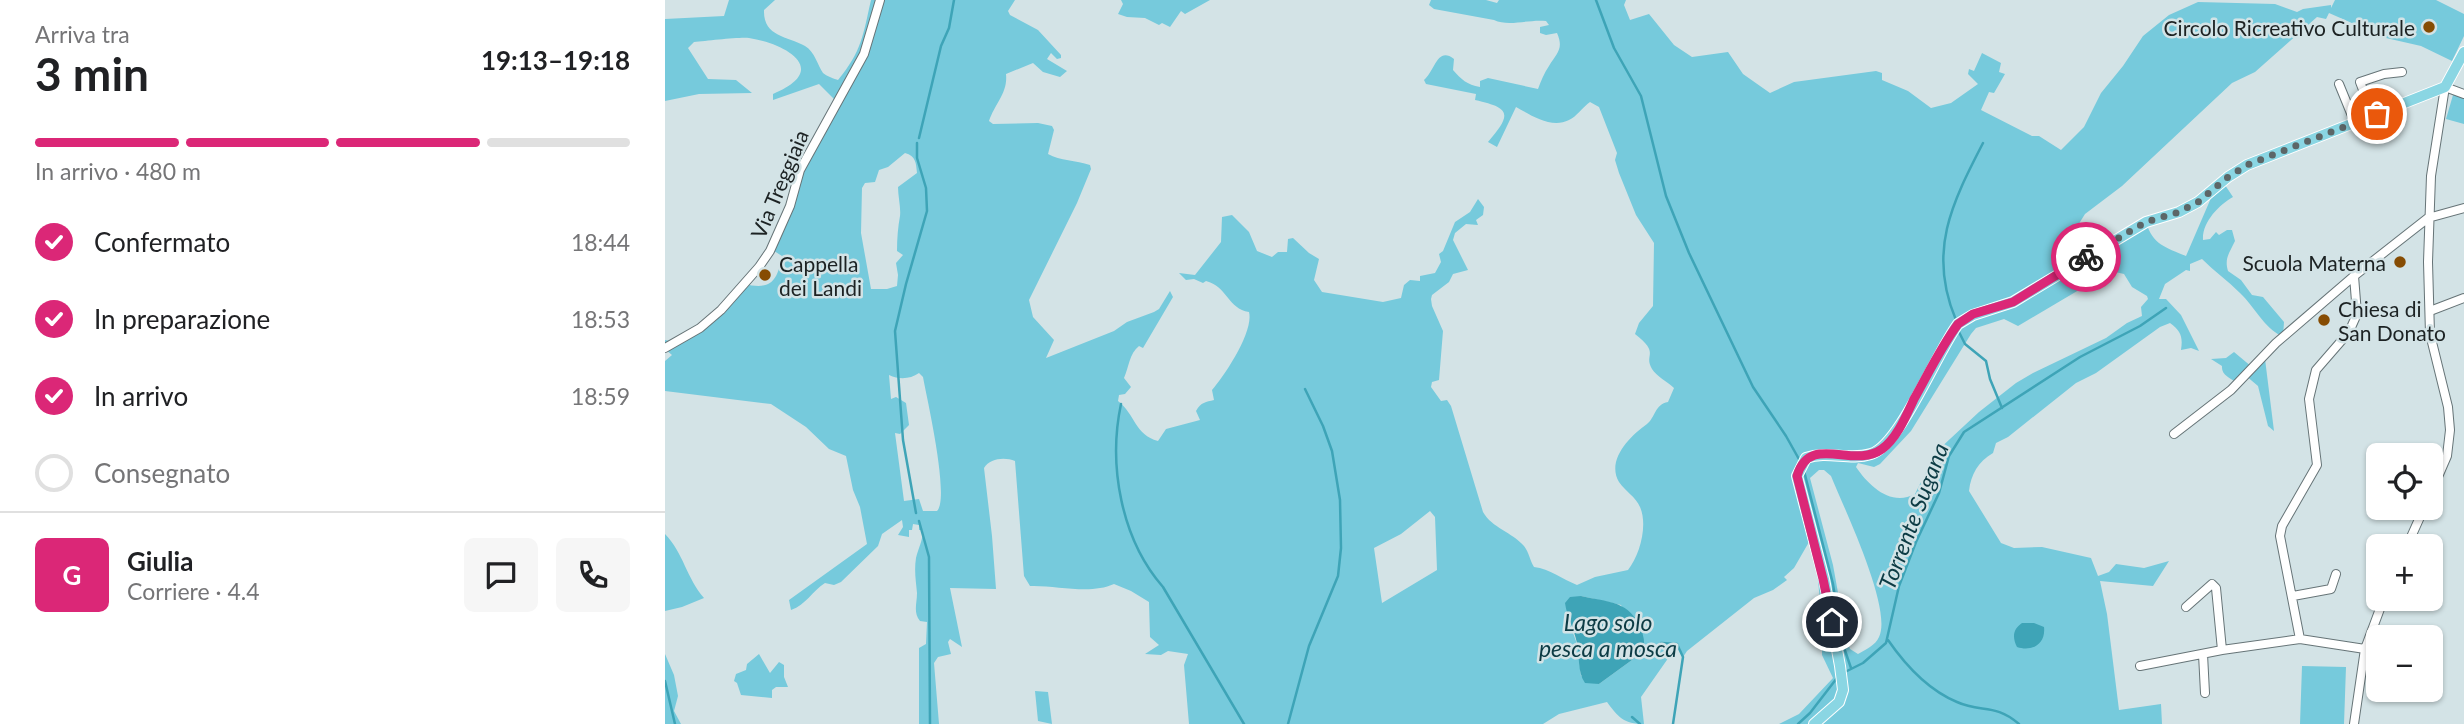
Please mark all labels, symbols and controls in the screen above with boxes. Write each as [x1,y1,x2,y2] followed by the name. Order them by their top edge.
[2164,15,2415,40] place label: Circolo Ricreativo Culturale
[2421,19,2437,35] marker: Circolo Ricreativo Culturale
[35,20,130,48] text: Arriva tra
[481,44,630,76] text: 19:13–19:18
[35,46,149,101] text: 3 min
[2347,84,2407,144] pin
[2358,95,2396,133] icon: bag
[745,126,813,242] street label: Via Treggiaia
[35,157,201,185] text: In arrivo · 480 m
[2051,222,2121,292] courier
[35,223,73,261] icon: check
[94,226,230,258] text: Confermato
[571,228,630,256] text: 18:44
[2067,238,2105,276] icon: bike
[2242,250,2386,275] place label: Scuola Materna
[779,251,862,300] place label: Cappella dei Landi
[2392,254,2408,270] marker: Scuola Materna
[757,267,773,283] marker: Cappella dei Landi
[2338,296,2446,345] place label: Chiesa di San Donato
[35,300,73,338] icon: check
[94,303,270,335] text: In preparazione
[571,305,630,333] text: 18:53
[2316,312,2332,328] marker: Chiesa di San Donato
[35,377,73,415] icon: check
[94,380,188,412] text: In arrivo
[571,382,630,410] text: 18:59
[1872,439,1954,593] water label: Torrente Sugana
[2366,443,2443,702] map controls
[2366,443,2443,520] button: locate
[94,457,230,489] text: Consegnato
[2366,534,2443,611] button: +
[464,538,538,612] button: chat
[556,538,630,612] button: phone
[127,545,193,577] text: Giulia
[63,559,81,591] text: G
[127,577,260,605] text: Corriere · 4.4
[1802,592,1862,652] pin
[1813,603,1851,641] icon: home
[1539,608,1677,662] water label: Lago solo pesca a mosca
[2366,625,2443,702] button: −

